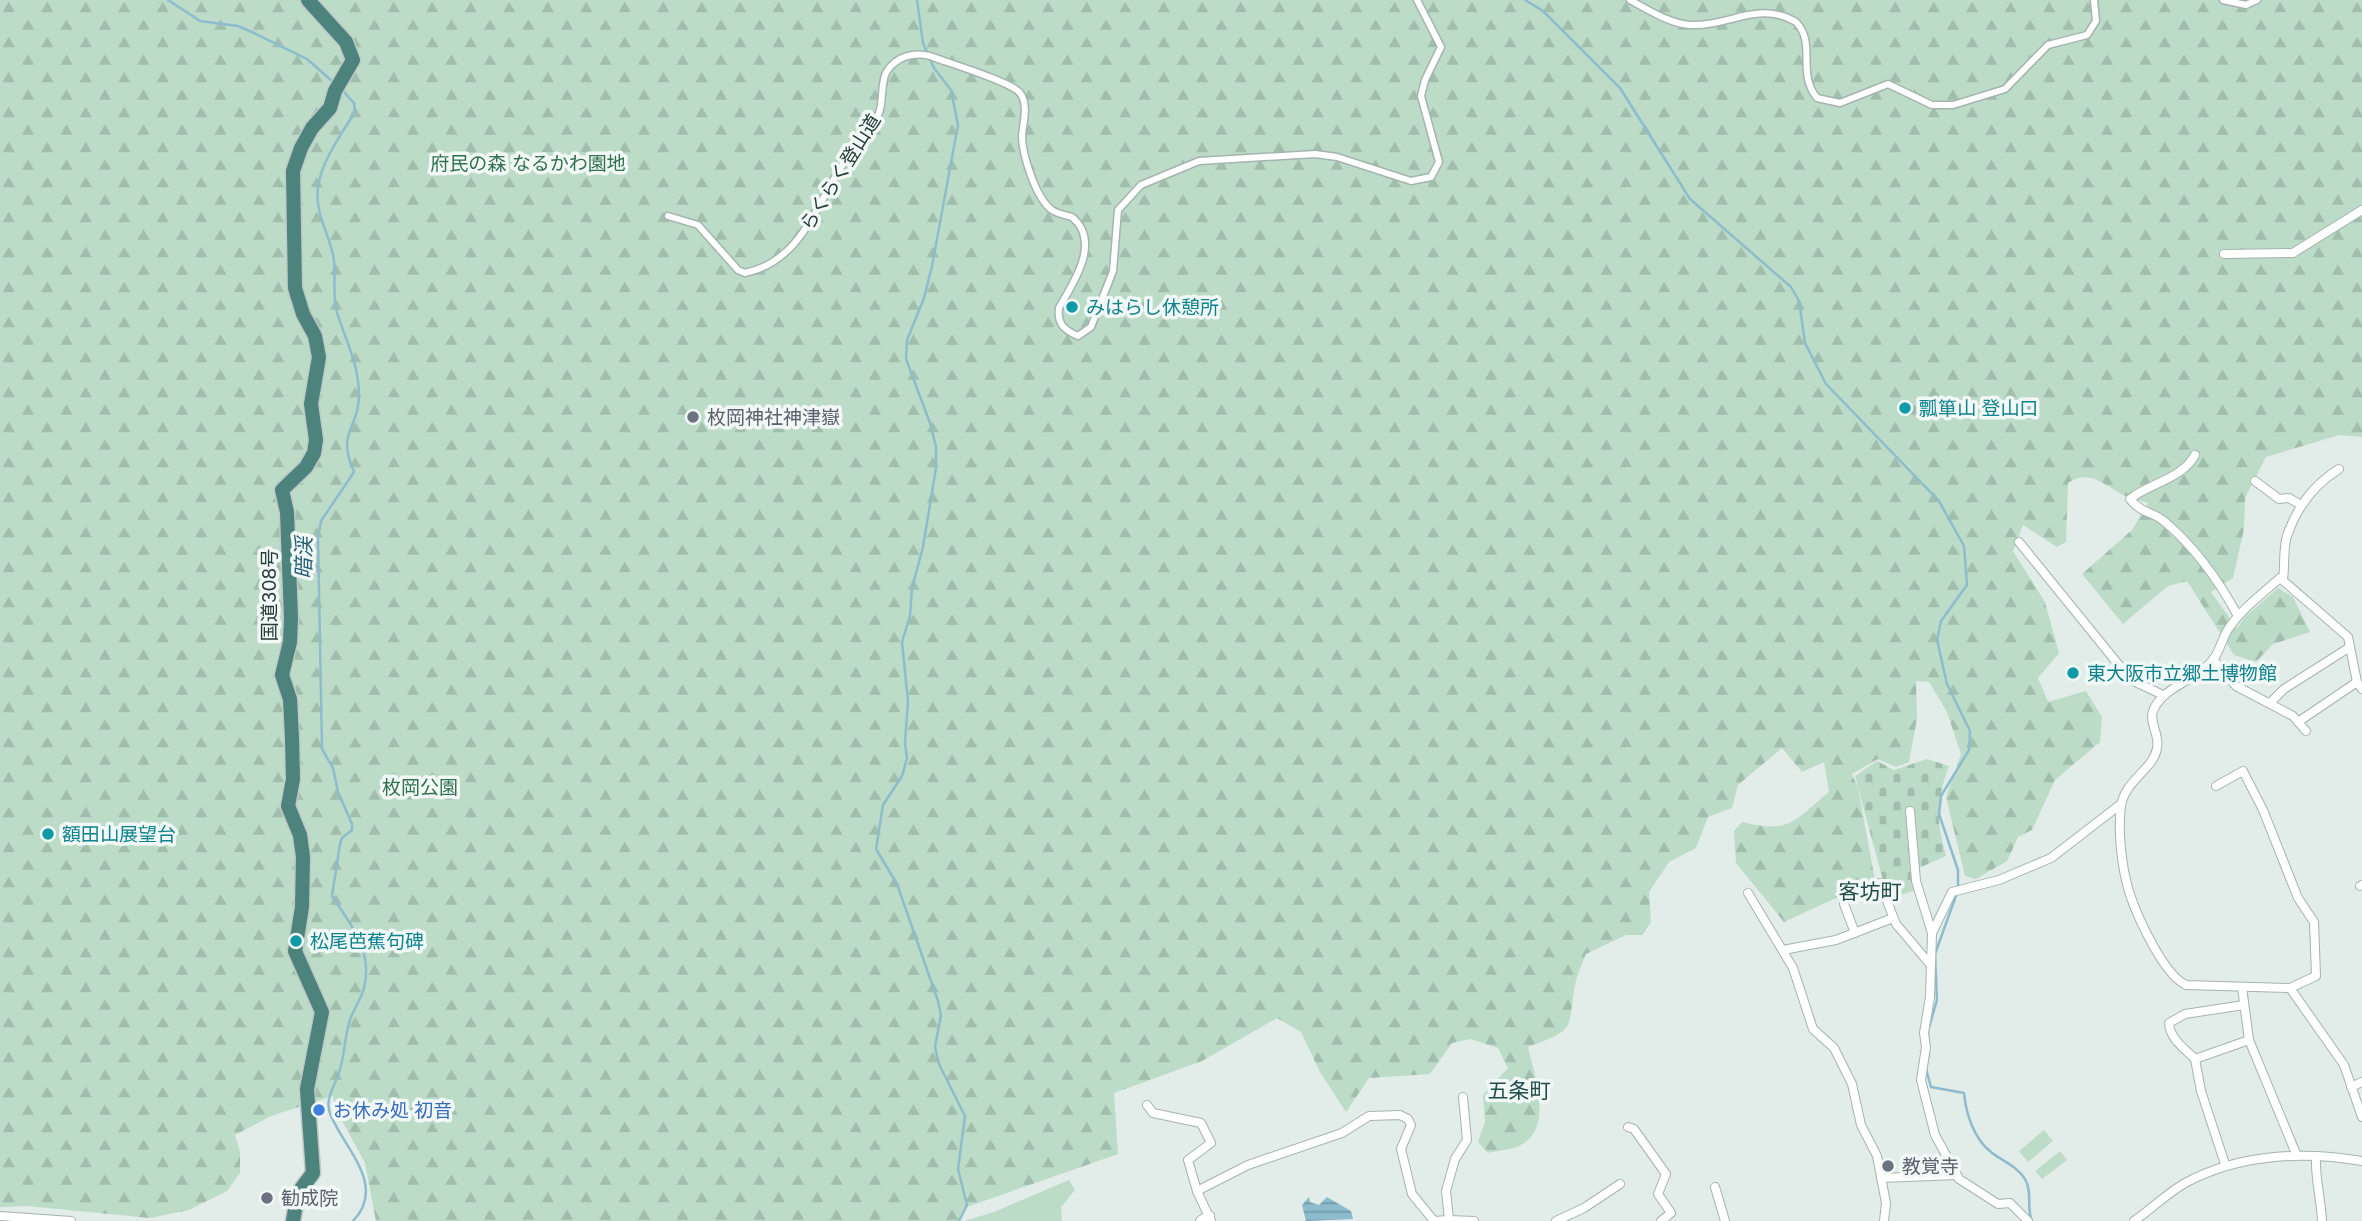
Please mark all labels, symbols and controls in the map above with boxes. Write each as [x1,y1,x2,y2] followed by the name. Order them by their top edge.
[795,110,885,235] street label: らくらく登山道
[430,152,626,175] park label: 府民の森 なるかわ園地
[1086,296,1219,319] place label: みはらし休憩所
[1064,299,1080,315] marker: みはらし休憩所
[1919,397,2038,420] place label: 瓢箪山 登山口
[1897,400,1913,416] marker: 瓢箪山 登山口
[707,406,840,429] place label: 枚岡神社神津嶽
[685,409,701,425] marker: 枚岡神社神津嶽
[291,534,316,579] water label: 暗渓
[258,549,281,641] street label: 国道308号
[2087,662,2277,685] place label: 東大阪市立郷土博物館
[2065,665,2081,681] marker: 東大阪市立郷土博物館
[382,776,458,799] park label: 枚岡公園
[62,823,176,846] place label: 額田山展望台
[40,826,56,842] marker: 額田山展望台
[1839,879,1902,904] district label: 客坊町
[310,930,424,953] place label: 松尾芭蕉句碑
[288,933,304,949] marker: 松尾芭蕉句碑
[1488,1078,1551,1103] district label: 五条町
[333,1099,452,1122] place label: お休み処 初音
[311,1102,327,1118] marker: お休み処 初音
[1902,1155,1959,1178] place label: 教覚寺
[1880,1158,1896,1174] marker: 教覚寺
[281,1187,338,1210] place label: 勧成院
[259,1190,275,1206] marker: 勧成院

